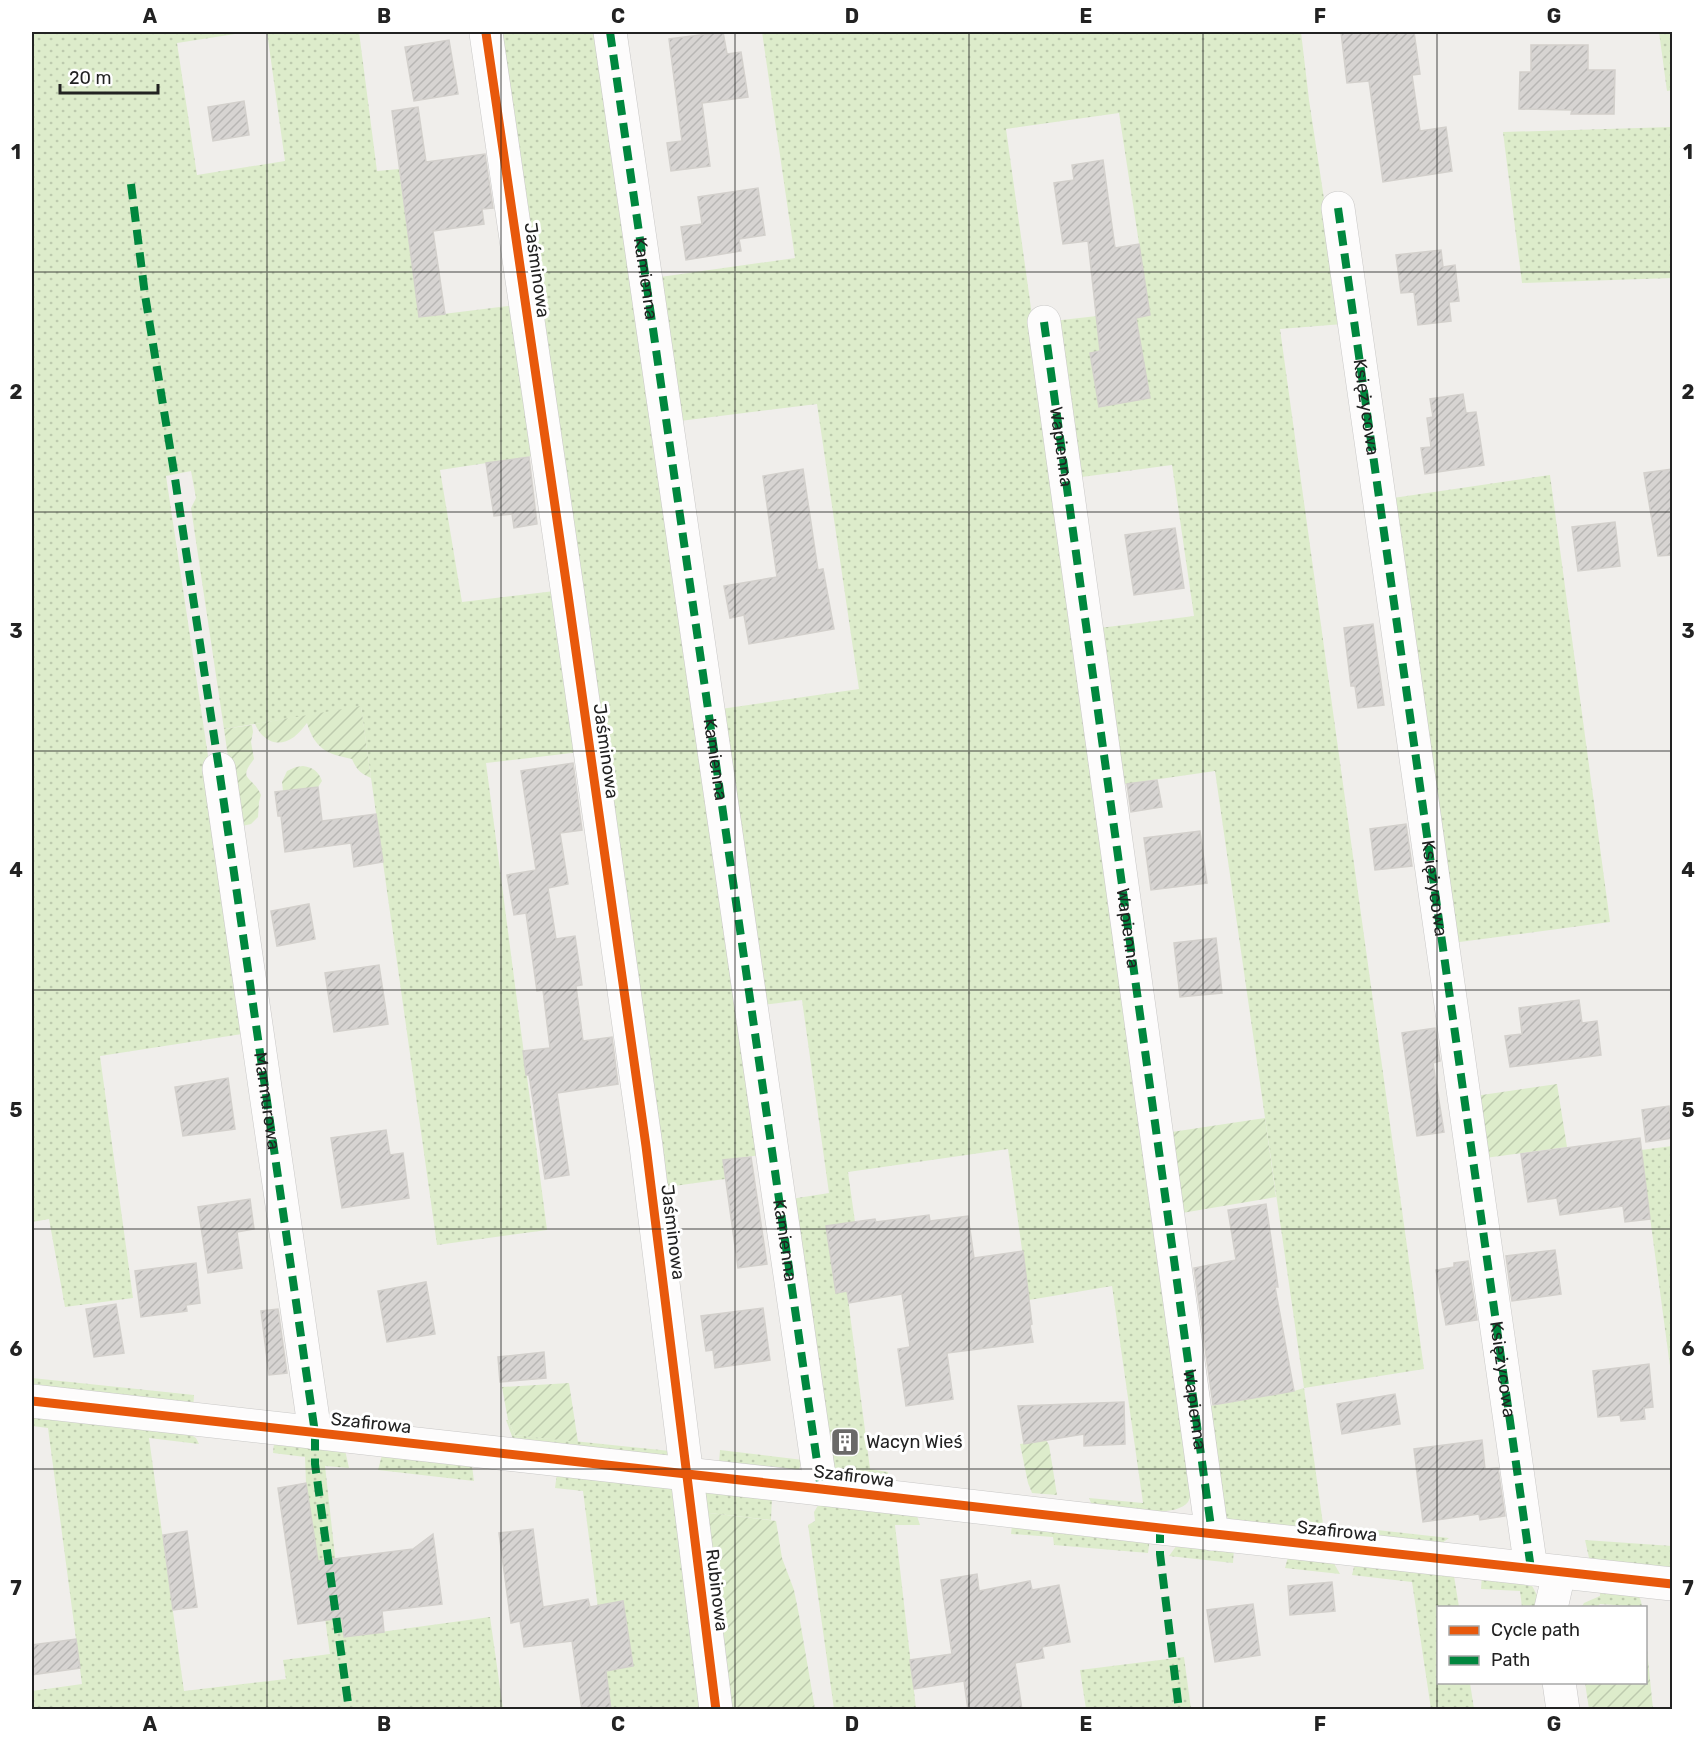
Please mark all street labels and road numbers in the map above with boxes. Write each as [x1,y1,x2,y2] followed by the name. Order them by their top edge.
[519,221,555,319] street label: Jaśminowa
[629,236,663,321] street label: Kamienna
[1349,357,1384,457] street label: Księżycowa
[1045,405,1078,488] street label: Wapienna
[588,702,624,800] street label: Jaśminowa
[699,717,732,802] street label: Kamienna
[1417,839,1452,938] street label: Księżycowa
[1112,887,1144,970] street label: Wapienna
[249,1050,285,1151] street label: Marmurowa
[656,1183,690,1281] street label: Jaśminowa
[768,1198,802,1283] street label: Kamienna
[1485,1320,1520,1419] street label: Księżycowa
[1178,1368,1211,1451] street label: Wapienna
[330,1408,412,1438] street label: Szafirowa
[812,1460,896,1492] street label: Szafirowa
[1296,1516,1378,1546] street label: Szafirowa
[701,1548,733,1632] street label: Rubinowa

